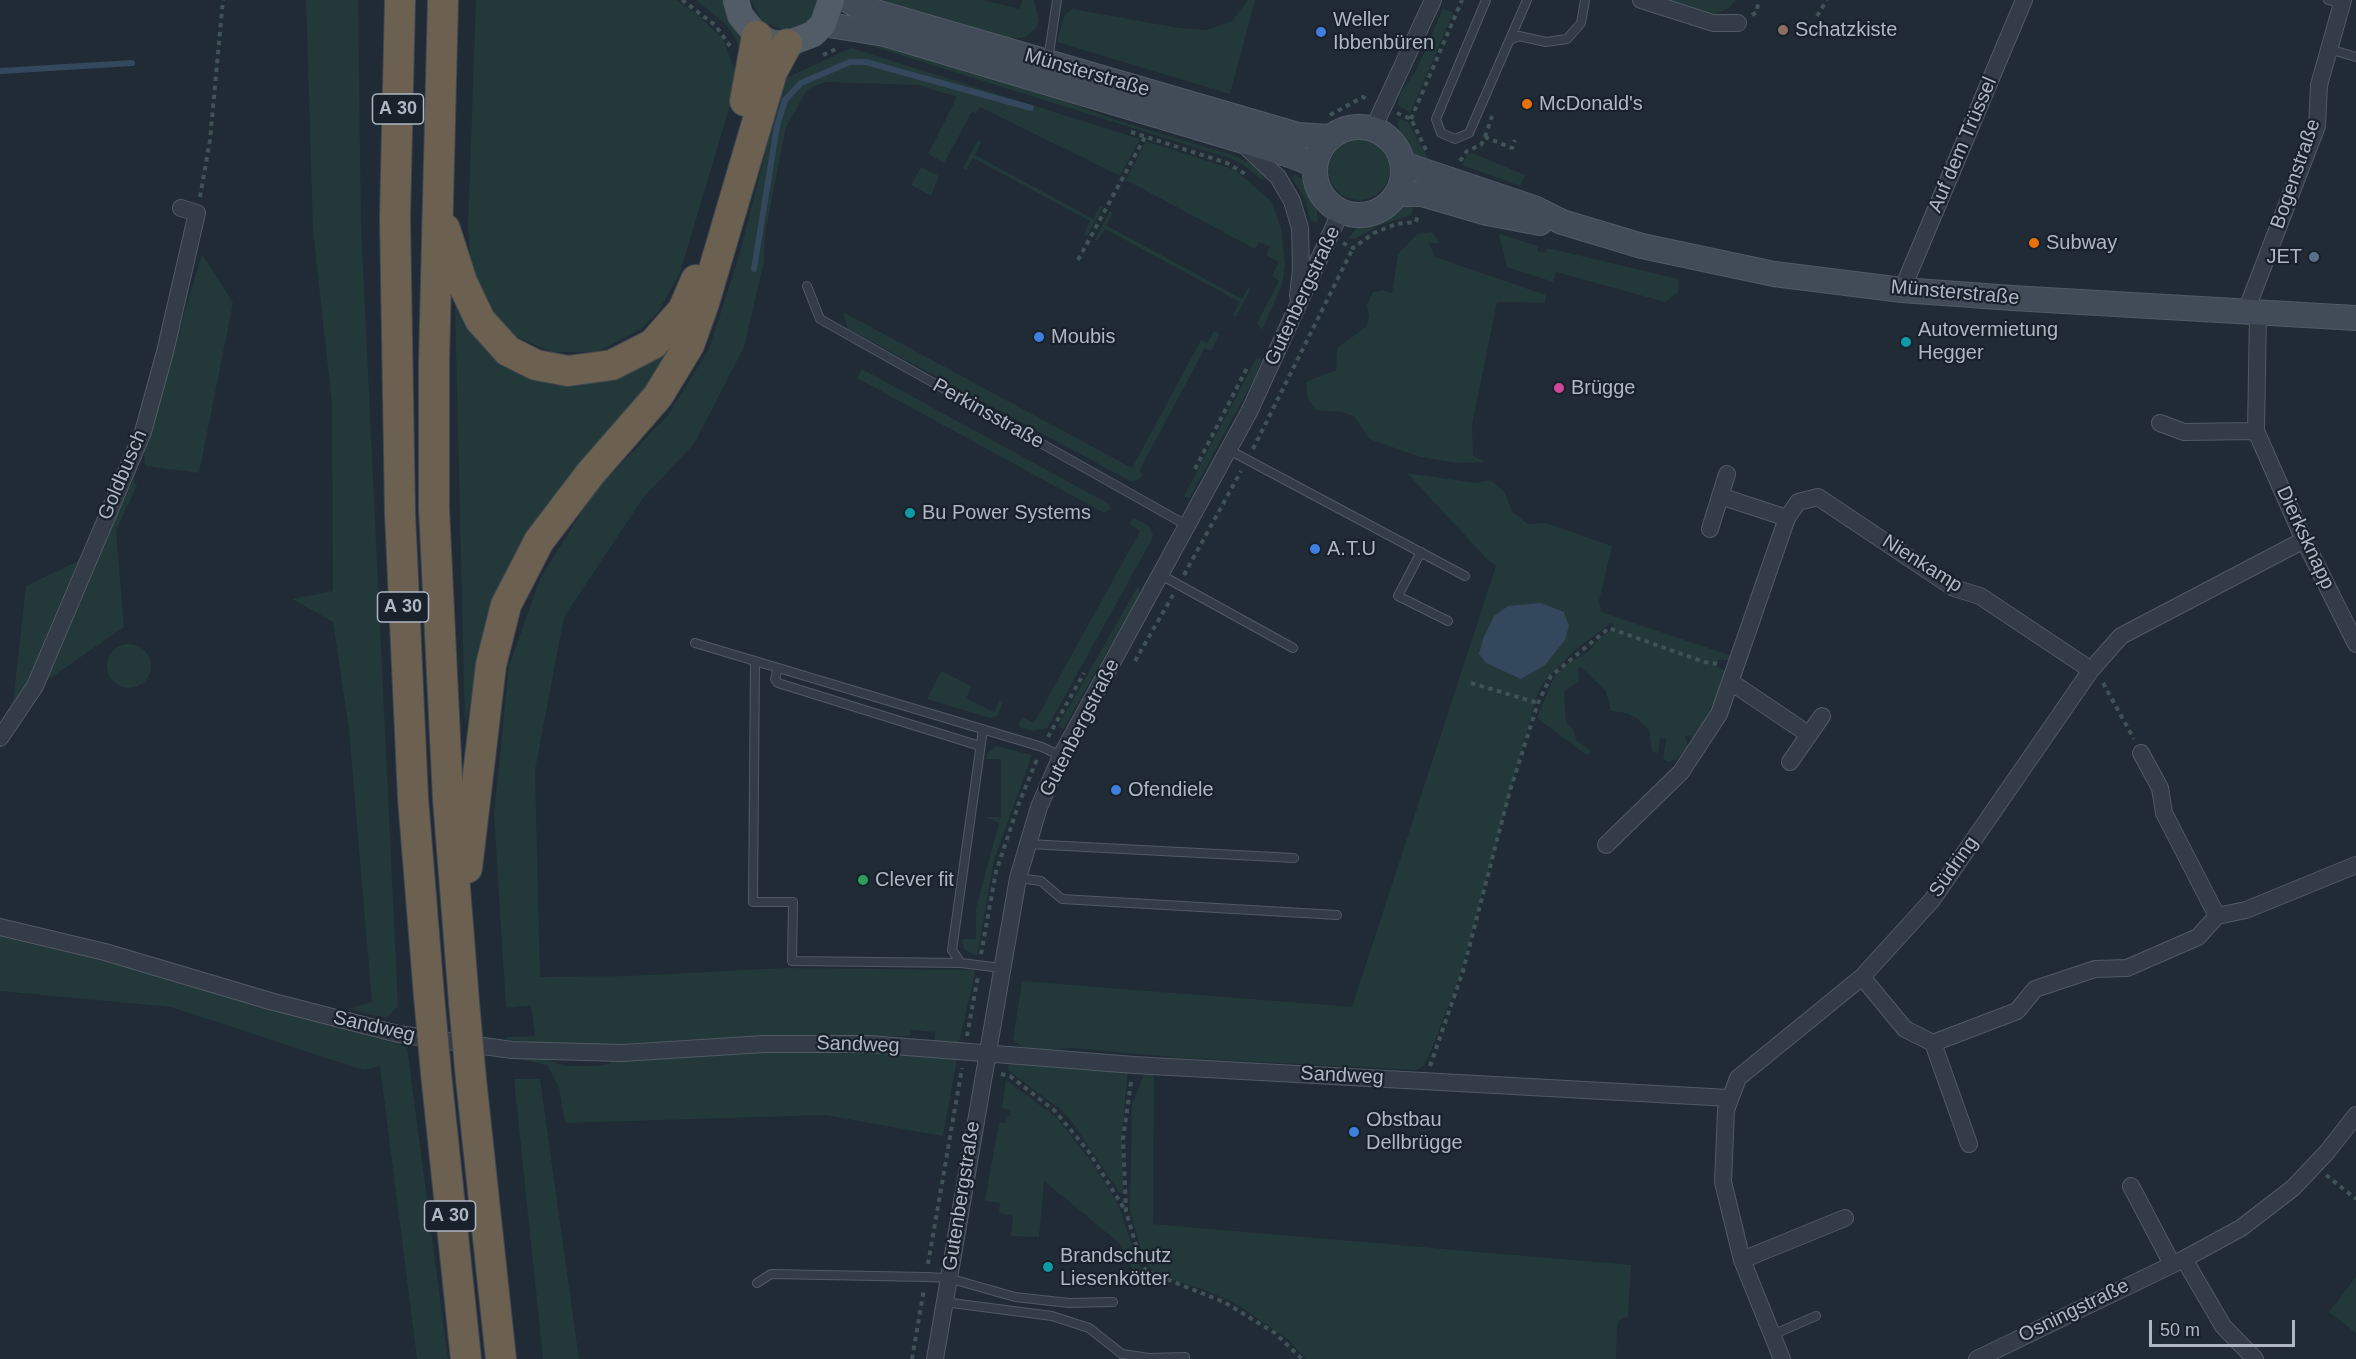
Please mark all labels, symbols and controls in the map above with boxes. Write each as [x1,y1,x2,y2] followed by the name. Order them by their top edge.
[1333,8,1434,55] place label: Weller Ibbenbüren
[1795,18,1897,42] place label: Schatzkiste
[1776,23,1790,37] marker: Schatzkiste
[1314,25,1328,39] marker: Weller Ibbenbüren
[1022,44,1152,102] street label: Münsterstraße
[1924,74,2002,216] street label: Auf dem Trüssel
[1539,92,1643,116] place label: McDonald's
[372,94,424,124] road number: A 30
[1520,97,1534,111] marker: McDonald's
[2266,116,2326,232] street label: Bogenstraße
[1260,222,1346,370] street label: Gutenbergstraße
[2046,231,2117,255] place label: Subway
[2027,236,2041,250] marker: Subway
[2266,245,2302,269] place label: JET
[2307,250,2321,264] marker: JET
[1890,275,2020,311] street label: Münsterstraße
[1918,318,2058,365] place label: Autovermietung Hegger
[1051,325,1115,349] place label: Moubis
[1032,330,1046,344] marker: Moubis
[1899,335,1913,349] marker: Autovermietung Hegger
[928,374,1048,454] street label: Perkinsstraße
[1571,376,1635,400] place label: Brügge
[1552,381,1566,395] marker: Brügge
[93,426,153,524] street label: Goldbusch
[2271,483,2339,593] street label: Dierksknapp
[922,501,1091,525] place label: Bu Power Systems
[903,506,917,520] marker: Bu Power Systems
[1877,530,1967,598] street label: Nienkamp
[1327,537,1376,561] place label: A.T.U
[1308,542,1322,556] marker: A.T.U
[378,592,428,622] road number: A 30
[1035,655,1125,801] street label: Gutenbergstraße
[1128,778,1214,802] place label: Ofendiele
[1109,783,1123,797] marker: Ofendiele
[1924,832,1984,902] street label: Südring
[875,868,954,892] place label: Clever fit
[856,873,870,887] marker: Clever fit
[331,1006,417,1048] street label: Sandweg
[816,1032,900,1058] street label: Sandweg
[1300,1062,1384,1090] street label: Sandweg
[1366,1108,1463,1155] place label: Obstbau Dellbrügge
[938,1119,986,1273] street label: Gutenbergstraße
[1347,1125,1361,1139] marker: Obstbau Dellbrügge
[424,1201,476,1231] road number: A 30
[1060,1244,1171,1291] place label: Brandschutz Liesenkötter
[1041,1260,1055,1274] marker: Brandschutz Liesenkötter
[2015,1274,2133,1348] street label: Osningstraße
[2152,1308,2298,1346] scale bar
[2160,1320,2200,1340] text: 50 m

